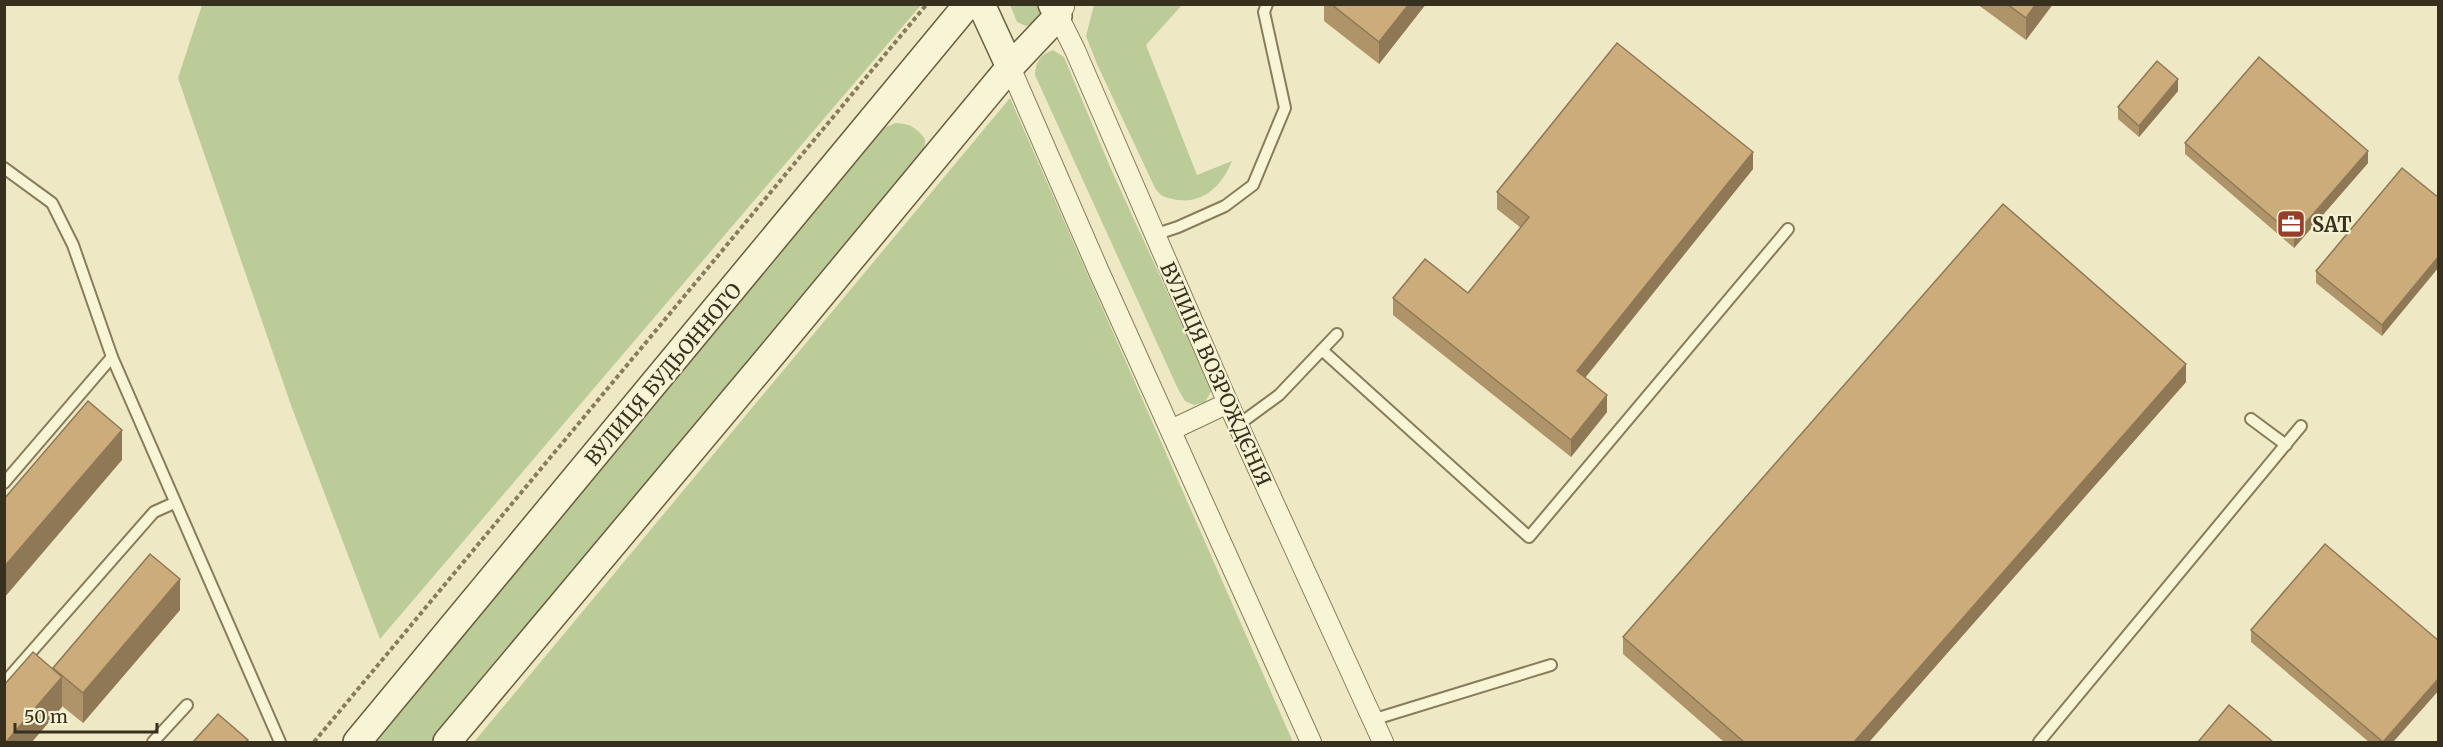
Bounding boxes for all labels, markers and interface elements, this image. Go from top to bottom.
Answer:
office icon: SAT [2275,208,2307,240]
place label: SAT [2312,212,2352,237]
street label: ВУЛИЦЯ ВОЗРОЖДЄНІЯ [1155,258,1277,490]
street label: ВУЛИЦЯ БУДЬОННОГО [579,278,747,470]
scale bar [15,696,158,734]
text: 50 m [24,705,68,728]

